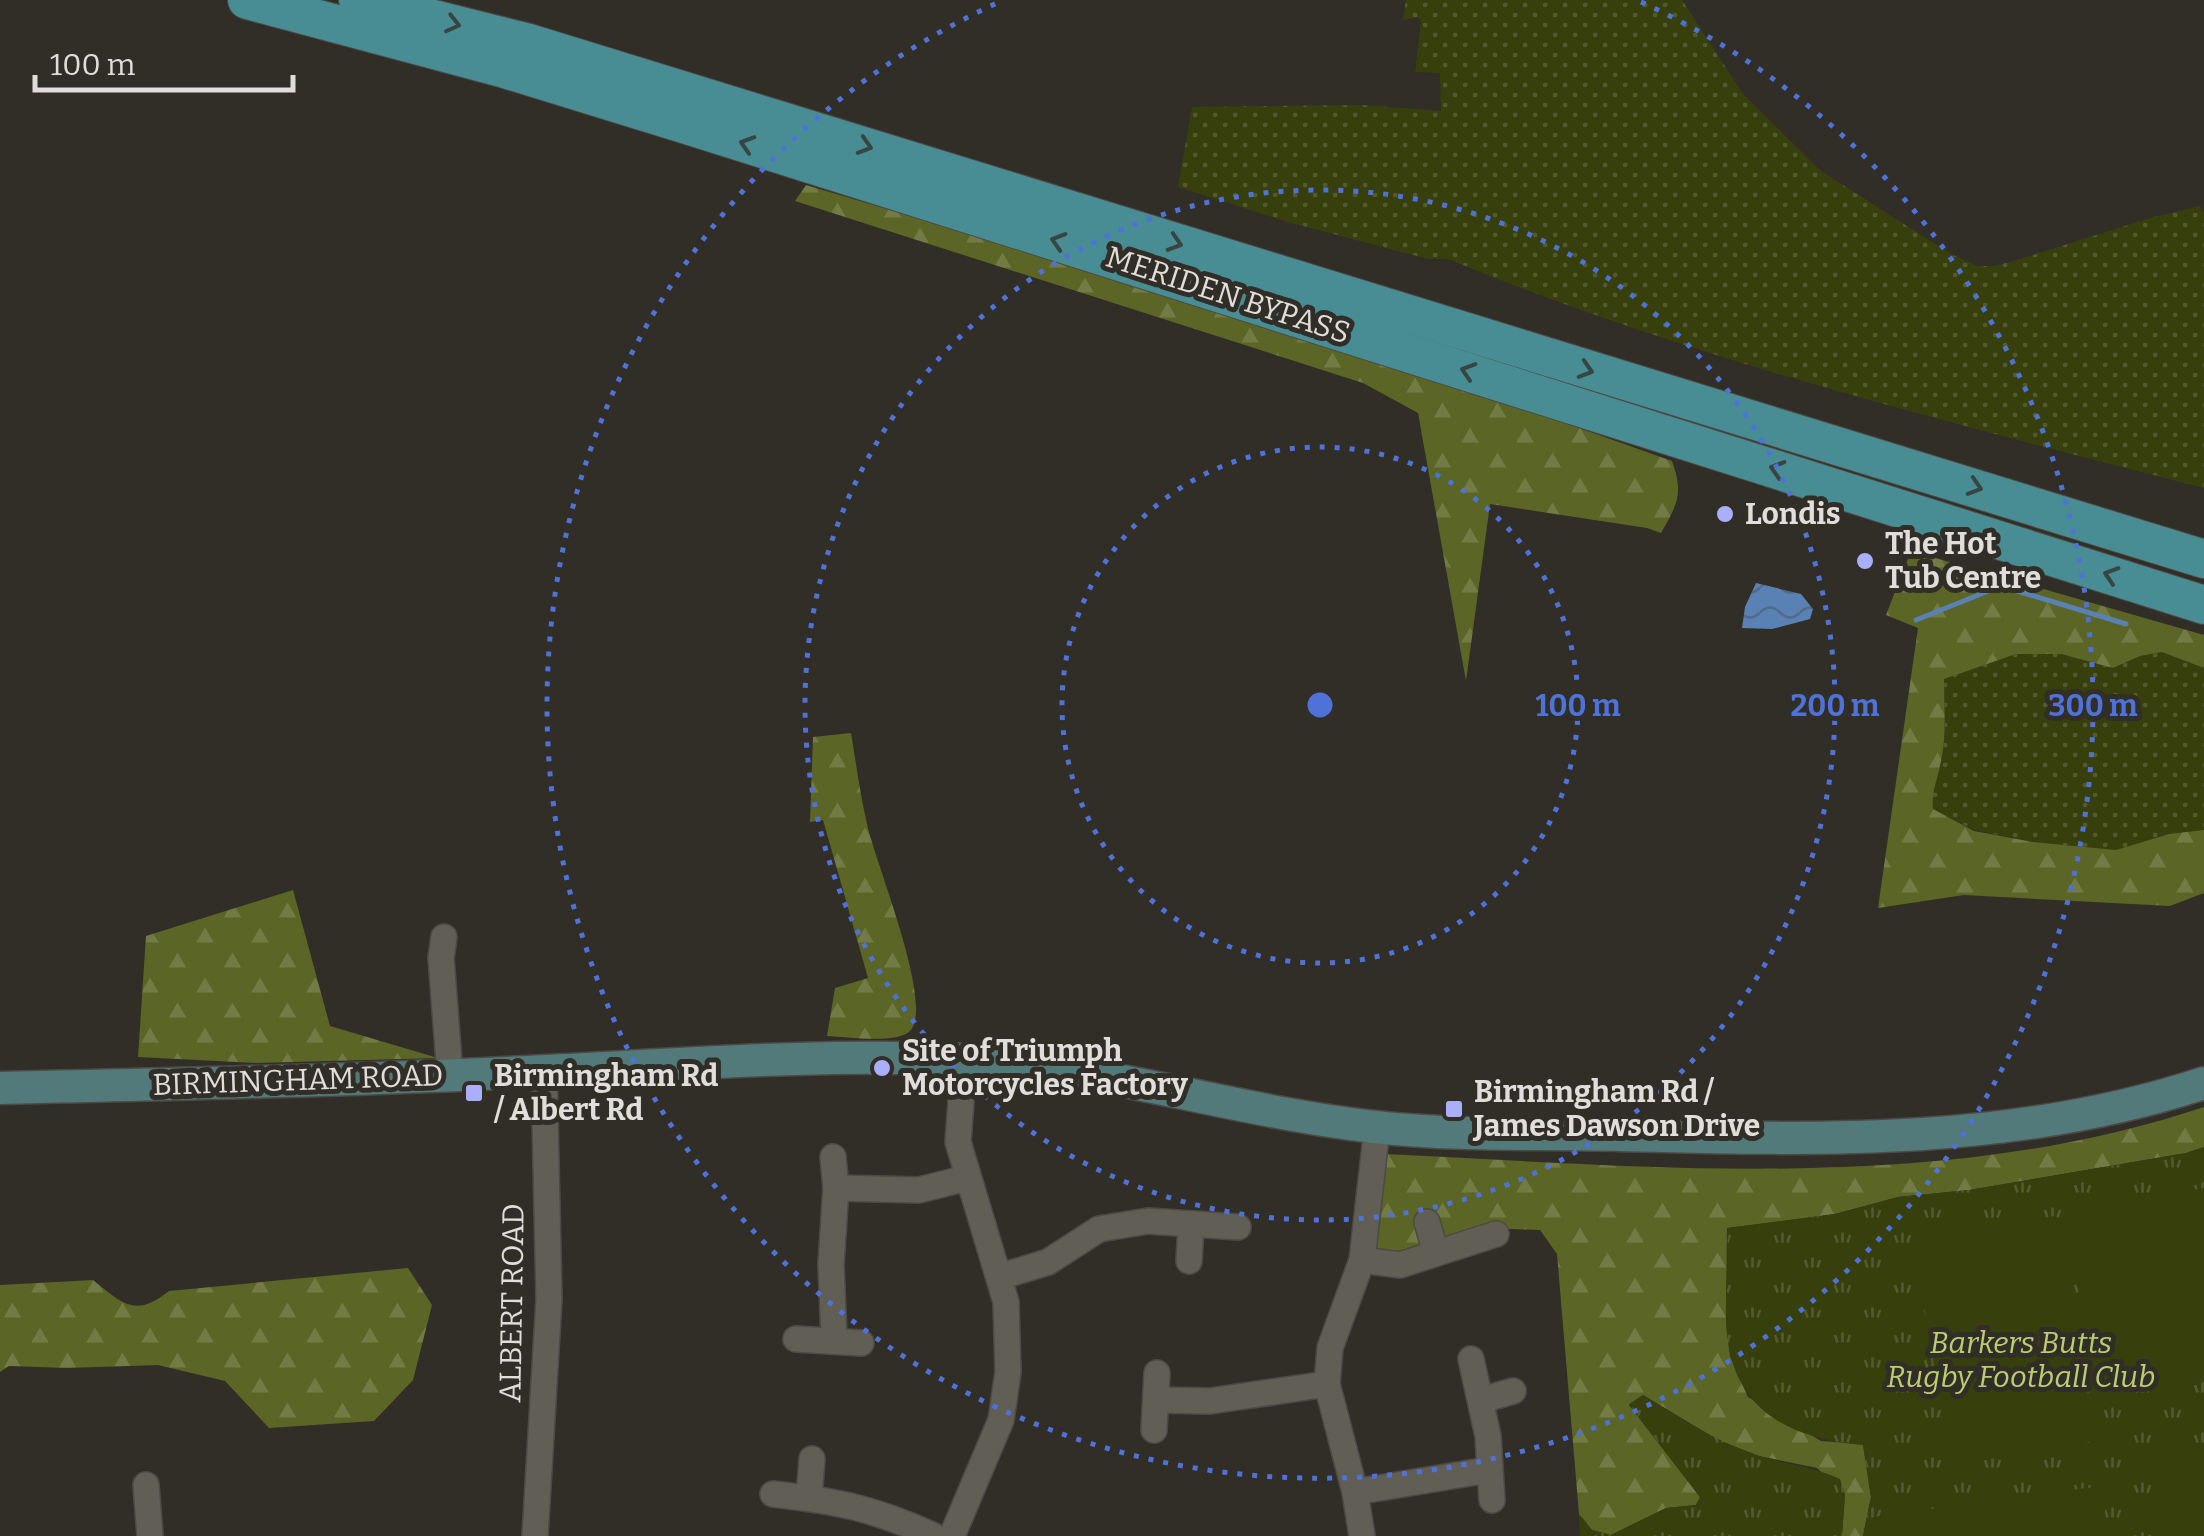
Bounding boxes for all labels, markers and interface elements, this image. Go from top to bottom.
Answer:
one-way arrow [444,12,461,33]
scale bar [35,30,292,92]
text: 100 m [50,47,136,83]
one-way arrow [856,134,873,155]
one-way arrow [740,135,757,156]
one-way arrow [1166,231,1183,251]
one-way arrow [1050,233,1067,253]
street label: MERIDEN BYPASS [1102,239,1354,351]
one-way arrow [1577,358,1594,379]
one-way arrow [1460,363,1477,383]
one-way arrow [1770,461,1787,481]
one-way arrow [1966,475,1983,496]
place label: Londis [1745,496,1841,532]
marker: Londis [1714,503,1736,525]
place label: The Hot Tub Centre [1885,526,2041,596]
marker: The Hot Tub Centre [1854,550,1876,572]
one-way arrow [2103,566,2120,587]
centre of rings [1302,687,1338,723]
text: 100 m [1535,688,1621,724]
text: 200 m [1790,688,1880,724]
text: 300 m [2048,688,2138,724]
place label: Site of Triumph Motorcycles Factory [902,1033,1188,1103]
street label: BIRMINGHAM ROAD [152,1057,444,1103]
marker: Site of Triumph Motorcycles Factory [871,1057,893,1079]
place label: Birmingham Rd / Albert Rd [493,1058,718,1128]
place label: Birmingham Rd / James Dawson Drive [1472,1074,1760,1144]
marker: Birmingham Rd / Albert Rd [463,1082,485,1104]
marker: Birmingham Rd / James Dawson Drive [1443,1098,1465,1120]
street label: ALBERT ROAD [492,1203,532,1403]
park label: Barkers Butts Rugby Football Club [1887,1325,2155,1395]

